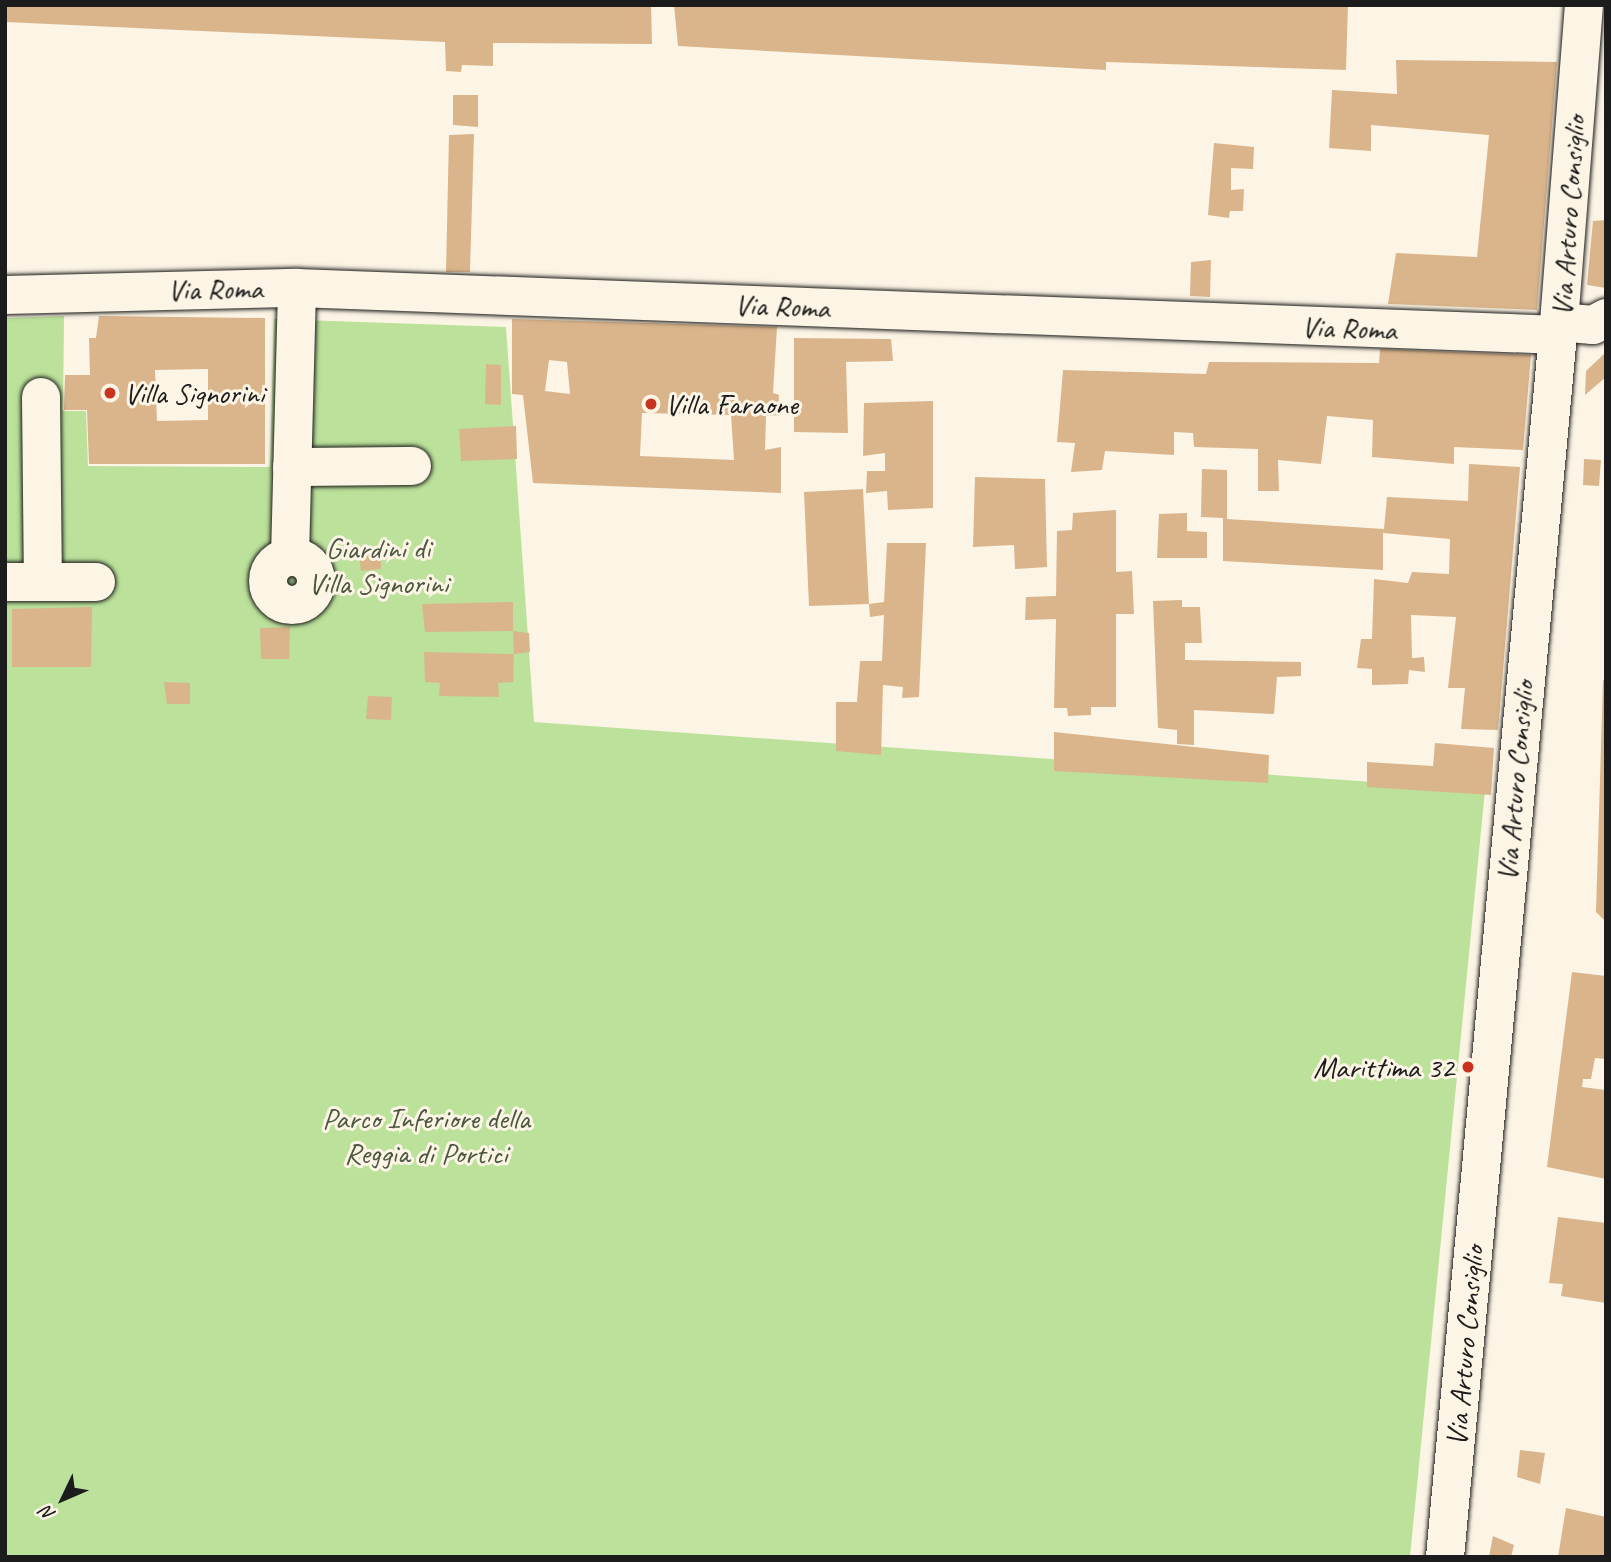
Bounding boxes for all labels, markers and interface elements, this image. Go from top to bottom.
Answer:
street label: Via Arturo Consiglio [1543,115,1593,317]
street label: Via Roma [167,270,263,308]
street label: Via Roma [734,286,830,326]
street label: Via Roma [1301,308,1397,348]
place label: Villa Signorini [124,375,265,411]
marker: Villa Signorini [102,385,118,401]
place label: Villa Faraone [665,386,797,422]
marker: Villa Faraone [643,396,659,412]
park label: Giardini di Villa Signorini [308,530,448,600]
street label: Via Arturo Consiglio [1488,679,1542,883]
place label: Marittima 32 [1313,1049,1454,1085]
marker: Marittima 32 [1460,1059,1476,1075]
park label: Parco Inferiore della Reggia di Portici [322,1100,530,1170]
street label: Via Arturo Consiglio [1438,1244,1492,1448]
north arrow [28,1464,98,1534]
text: N [35,1501,61,1526]

